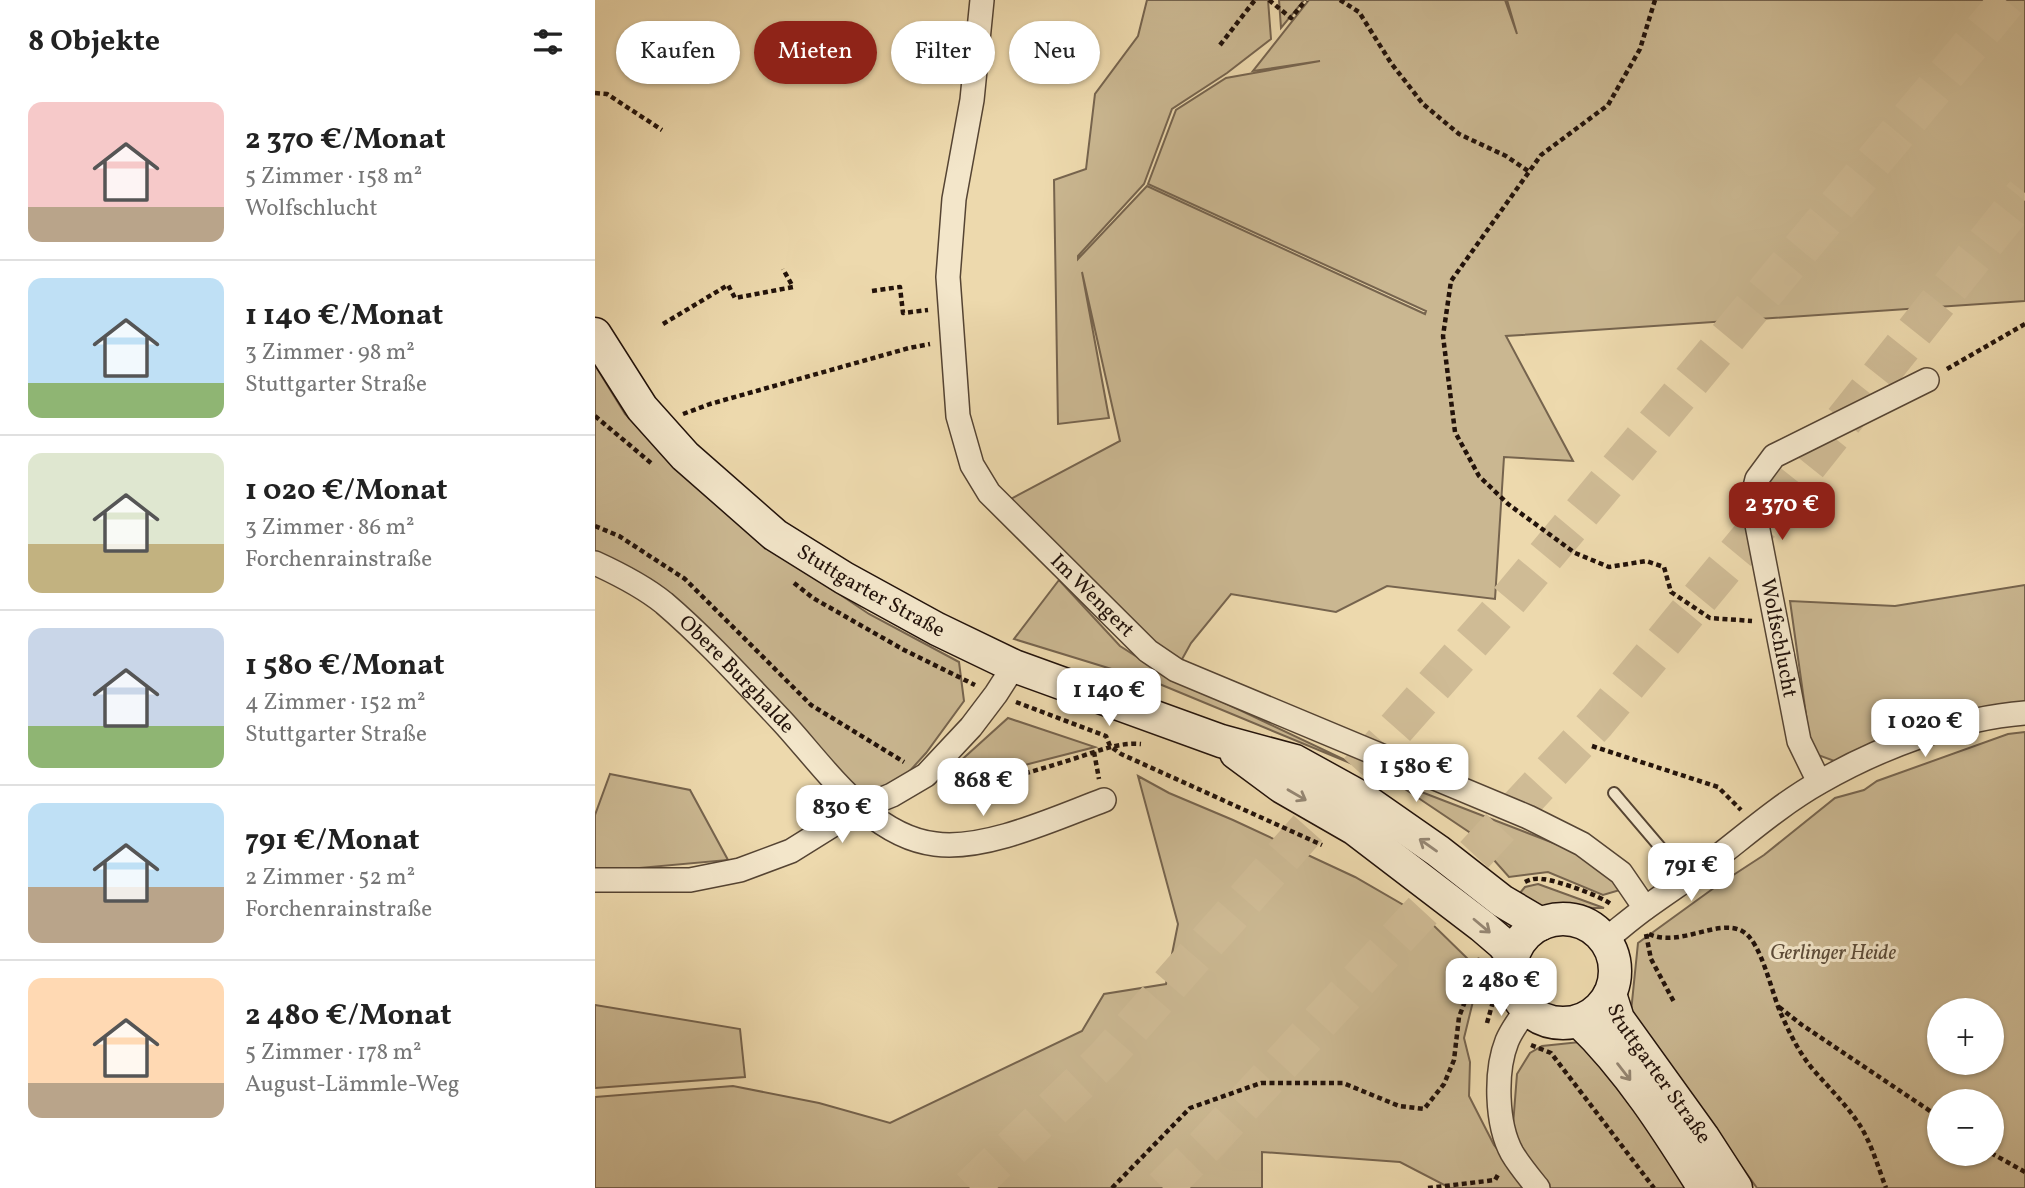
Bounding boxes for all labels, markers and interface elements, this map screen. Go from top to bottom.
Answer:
text: 8 Objekte [28,21,160,63]
chip: Kaufen [616,21,740,84]
chip: Mieten [754,21,877,84]
chip: Filter [891,21,995,84]
chip: Neu [1009,21,1100,84]
icon: filters [529,23,567,61]
text: 2 370 €/Monat [245,119,446,161]
icon: home [84,130,168,214]
text: 5 Zimmer · 158 m² [245,161,422,193]
text: Wolfschlucht [245,193,378,225]
text: 1 140 €/Monat [245,295,443,337]
icon: home [84,306,168,390]
text: 3 Zimmer · 98 m² [245,337,415,369]
text: Stuttgarter Straße [245,369,427,401]
text: 1 020 €/Monat [245,470,448,512]
icon: home [84,481,168,565]
pin: 2 370 € [1717,482,1847,542]
text: 2 370 € [1745,489,1819,521]
text: 3 Zimmer · 86 m² [245,512,415,544]
street label: Stuttgarter Straße [791,537,950,645]
text: Forchenrainstraße [245,544,432,576]
street label: Im Wengert [1044,547,1141,644]
street label: Wolfschlucht [1752,576,1804,700]
street label: Obere Burghalde [672,608,801,740]
text: 1 580 €/Monat [245,645,444,687]
icon: home [84,656,168,740]
pin: 1 140 € [1044,668,1174,728]
text: 1 140 € [1073,675,1145,707]
text: 4 Zimmer · 152 m² [245,687,426,719]
pin: 1 020 € [1860,700,1990,759]
text: 1 020 € [1887,706,1963,738]
text: Stuttgarter Straße [245,719,427,751]
pin: 1 580 € [1351,744,1481,804]
text: 1 580 € [1379,751,1453,783]
pin: 868 € [934,758,1032,818]
text: 868 € [953,765,1013,797]
pin: 830 € [793,786,891,845]
one-way arrow [1286,788,1306,802]
text: 830 € [812,792,872,824]
text: 791 €/Monat [245,820,420,862]
icon: home [84,831,168,915]
one-way arrow [1419,837,1438,852]
pin: 791 € [1642,844,1740,903]
text: 791 € [1664,850,1718,882]
text: 2 Zimmer · 52 m² [245,862,415,894]
text: Forchenrainstraße [245,894,432,926]
one-way arrow [1473,918,1491,934]
park label: Gerlinger Heide [1770,939,1896,968]
pin: 2 480 € [1436,958,1566,1018]
text: 2 480 € [1462,965,1540,997]
text: 2 480 €/Monat [245,995,451,1037]
map controls [1927,998,2004,1166]
button: + [1927,998,2004,1075]
street label: Stuttgarter Straße [1599,1000,1718,1150]
icon: home [84,1006,168,1090]
text: 5 Zimmer · 178 m² [245,1037,422,1069]
one-way arrow [1616,1062,1632,1080]
text: August-Lämmle-Weg [245,1069,460,1101]
button: − [1927,1089,2004,1166]

